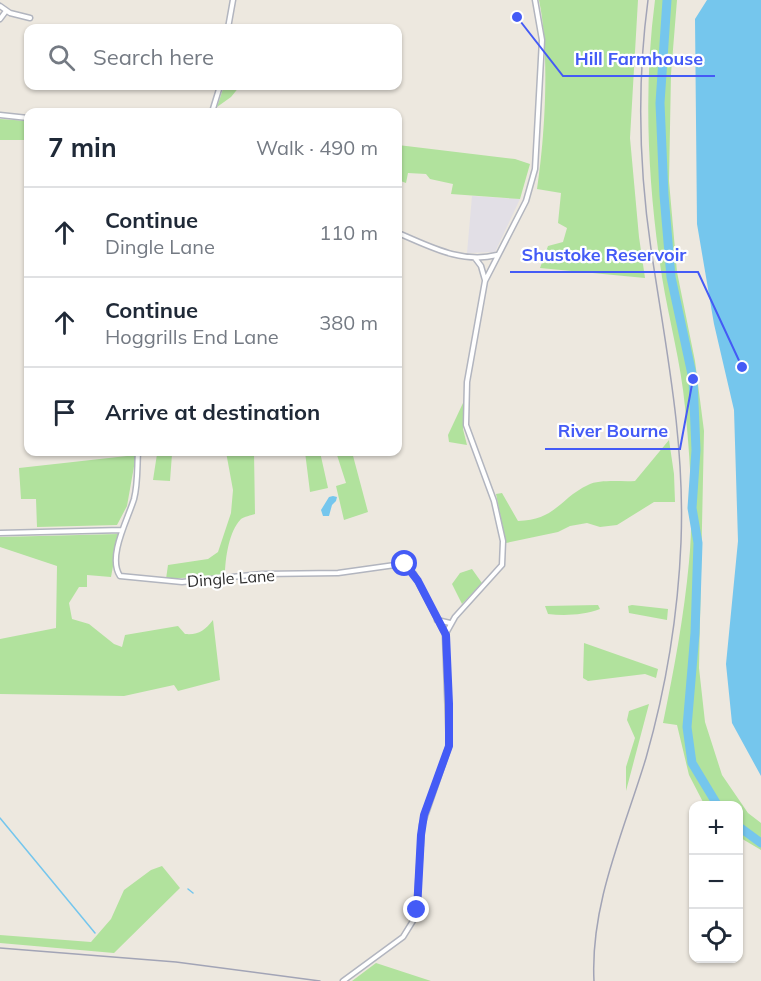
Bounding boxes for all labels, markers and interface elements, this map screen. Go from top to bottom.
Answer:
search box [24,24,402,90]
callout: Hill Farmhouse [563,40,715,76]
icon: search [45,41,78,74]
text: Search here [93,43,214,71]
text: Hill Farmhouse [575,47,703,70]
text: 7 min [48,131,117,164]
text: Walk · 490 m [256,135,378,160]
text: Continue [105,206,198,234]
icon: ahead [48,216,81,249]
text: 110 m [319,220,378,245]
text: Dingle Lane [105,234,215,259]
callout: Shustoke Reservoir [510,236,698,272]
text: Shustoke Reservoir [522,243,687,266]
text: Continue [105,296,198,324]
icon: ahead [48,306,81,339]
text: 380 m [319,310,378,335]
text: Hoggrills End Lane [105,324,279,349]
icon: arrive [48,396,81,429]
text: Arrive at destination [105,398,320,426]
callout: River Bourne [545,413,680,449]
text: River Bourne [558,419,668,442]
route start [391,550,417,576]
street label: Dingle Lane [186,565,276,591]
map controls [689,801,743,963]
button: + [689,801,743,855]
button: − [689,855,743,909]
route end [403,896,429,922]
button: locate [689,909,743,963]

